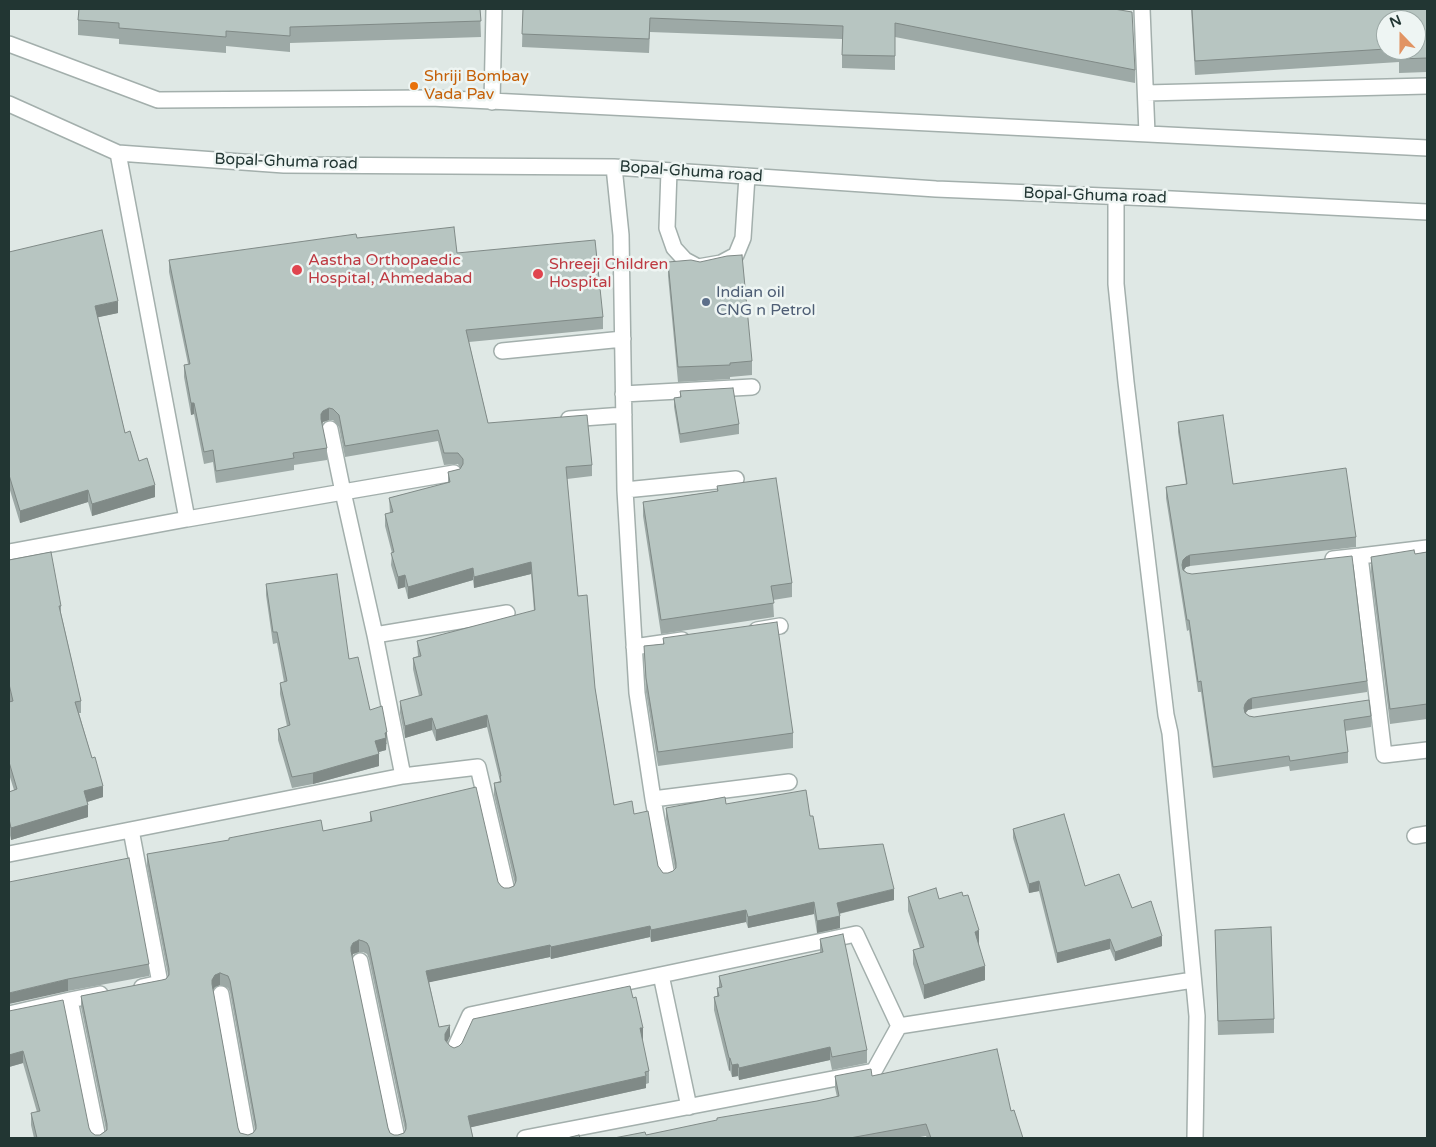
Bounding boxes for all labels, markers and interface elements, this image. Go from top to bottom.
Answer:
north arrow [1376,10,1426,60]
text: N [1387,12,1404,32]
place label: Shriji Bombay Vada Pav [424,67,529,105]
marker: Shriji Bombay Vada Pav [408,80,420,92]
street label: Bopal-Ghuma road [214,150,358,174]
street label: Bopal-Ghuma road [619,157,763,187]
street label: Bopal-Ghuma road [1023,184,1167,208]
place label: Aastha Orthopaedic Hospital, Ahmedabad [308,251,472,289]
place label: Shreeji Children Hospital [549,255,668,293]
marker: Aastha Orthopaedic Hospital, Ahmedabad [290,263,304,277]
marker: Shreeji Children Hospital [531,267,545,281]
place label: Indian oil CNG n Petrol [716,283,815,321]
marker: Indian oil CNG n Petrol [700,296,712,308]

